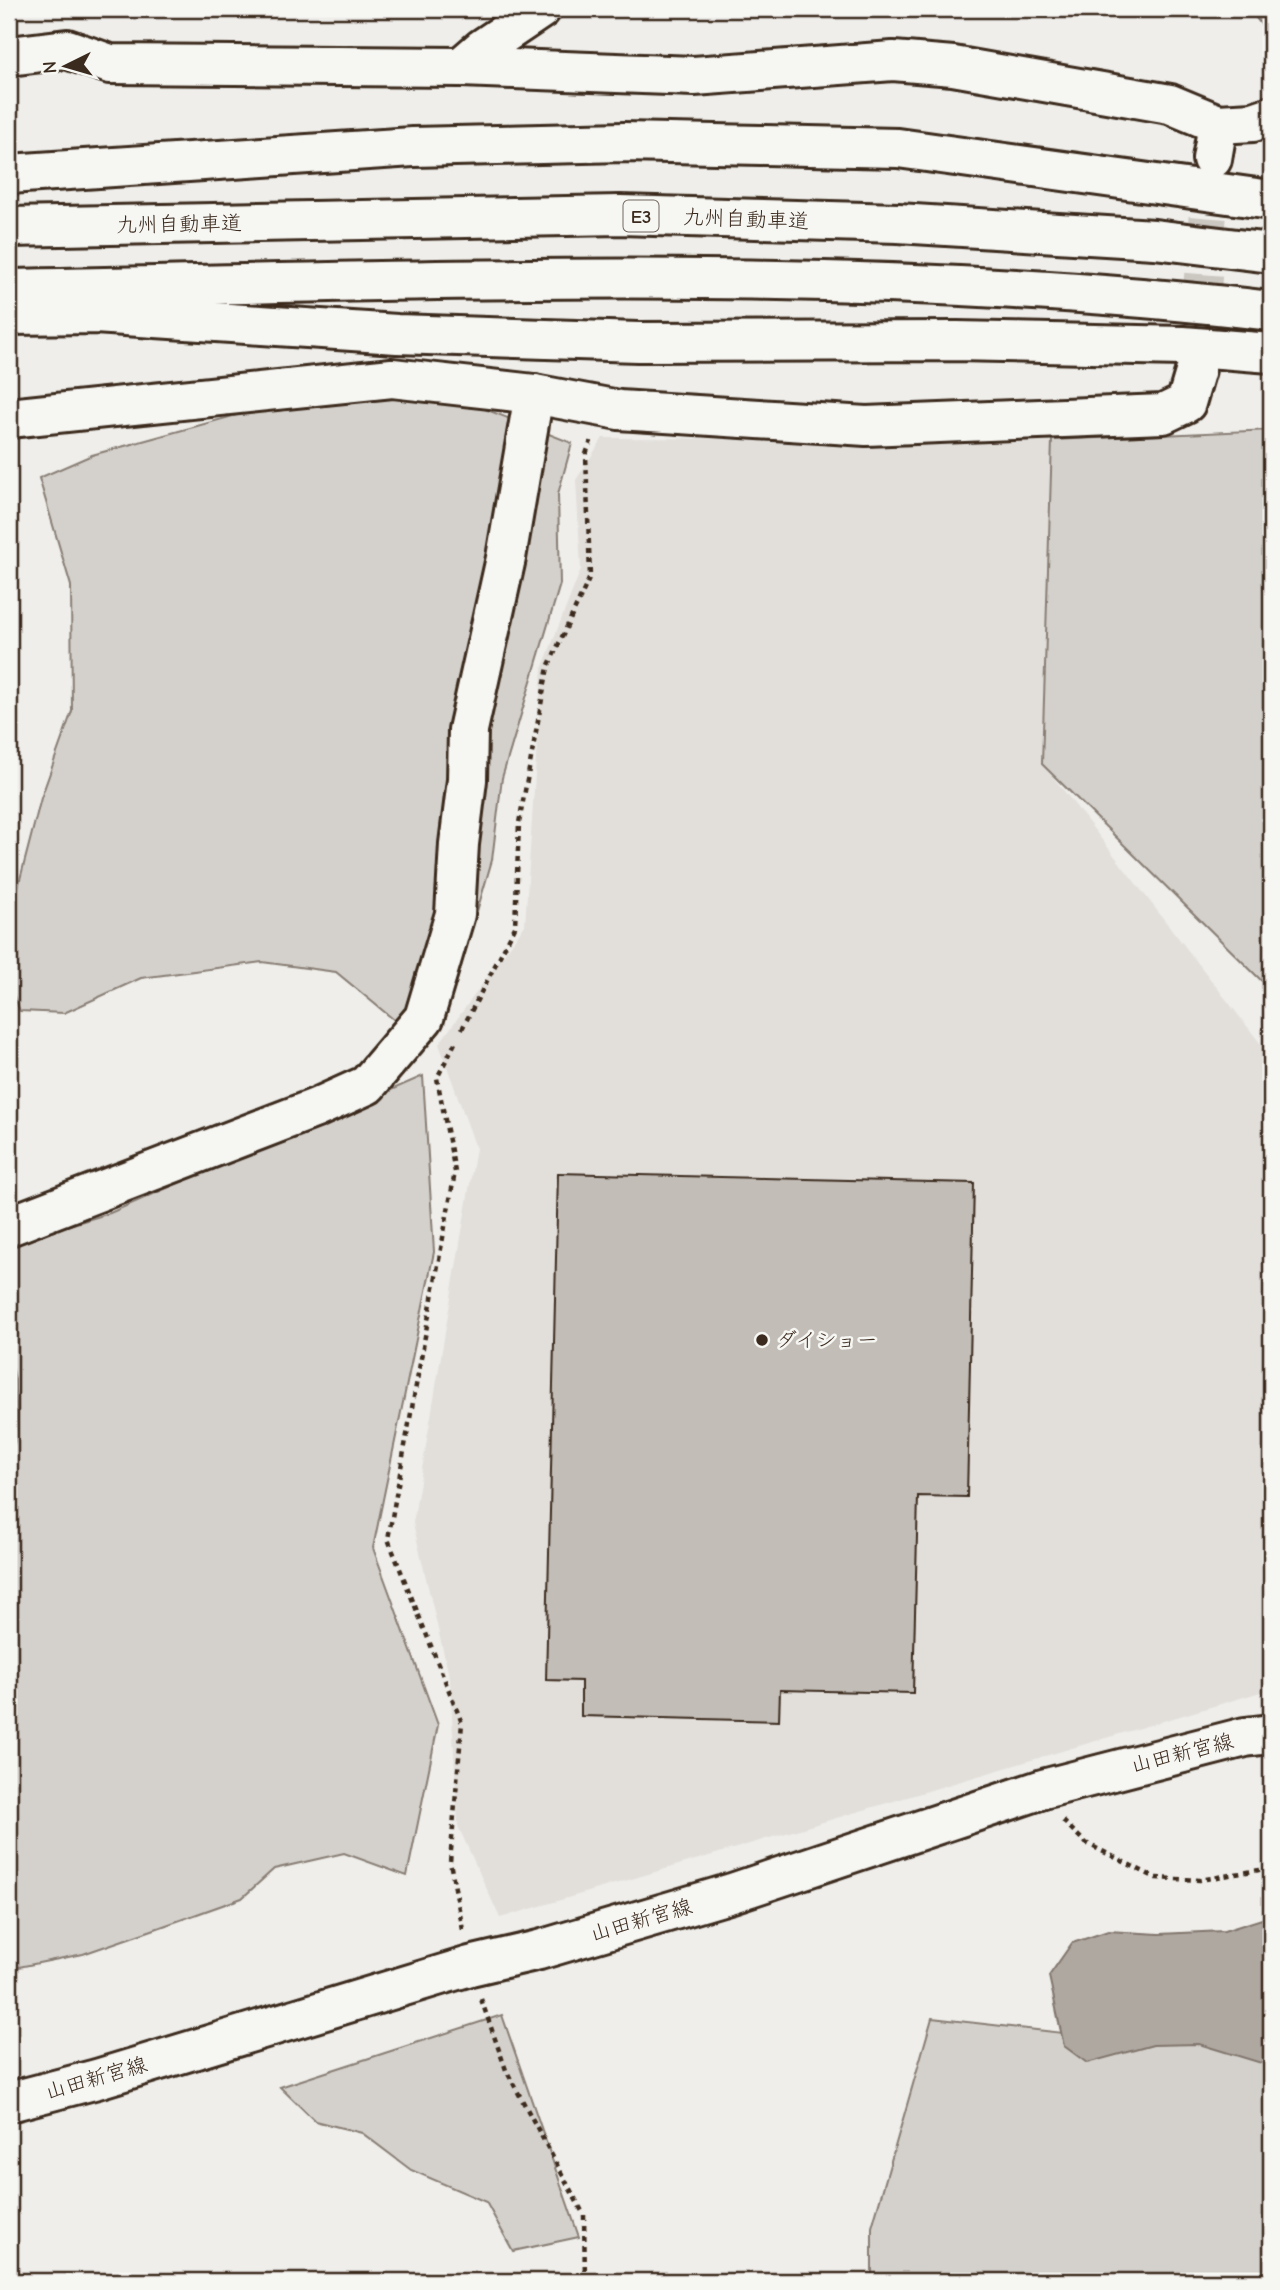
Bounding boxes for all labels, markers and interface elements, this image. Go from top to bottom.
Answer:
north arrow [32,32,102,102]
text: N [39,60,62,75]
road number: E3 [624,200,658,232]
street label: 九州自動車道 [683,205,809,233]
street label: 九州自動車道 [116,211,242,237]
place label: ダイショー [776,1328,878,1352]
marker: ダイショー [754,1332,770,1348]
street label: 山田新宮線 [1128,1729,1236,1777]
street label: 山田新宮線 [587,1894,695,1946]
street label: 山田新宮線 [42,2052,150,2104]

